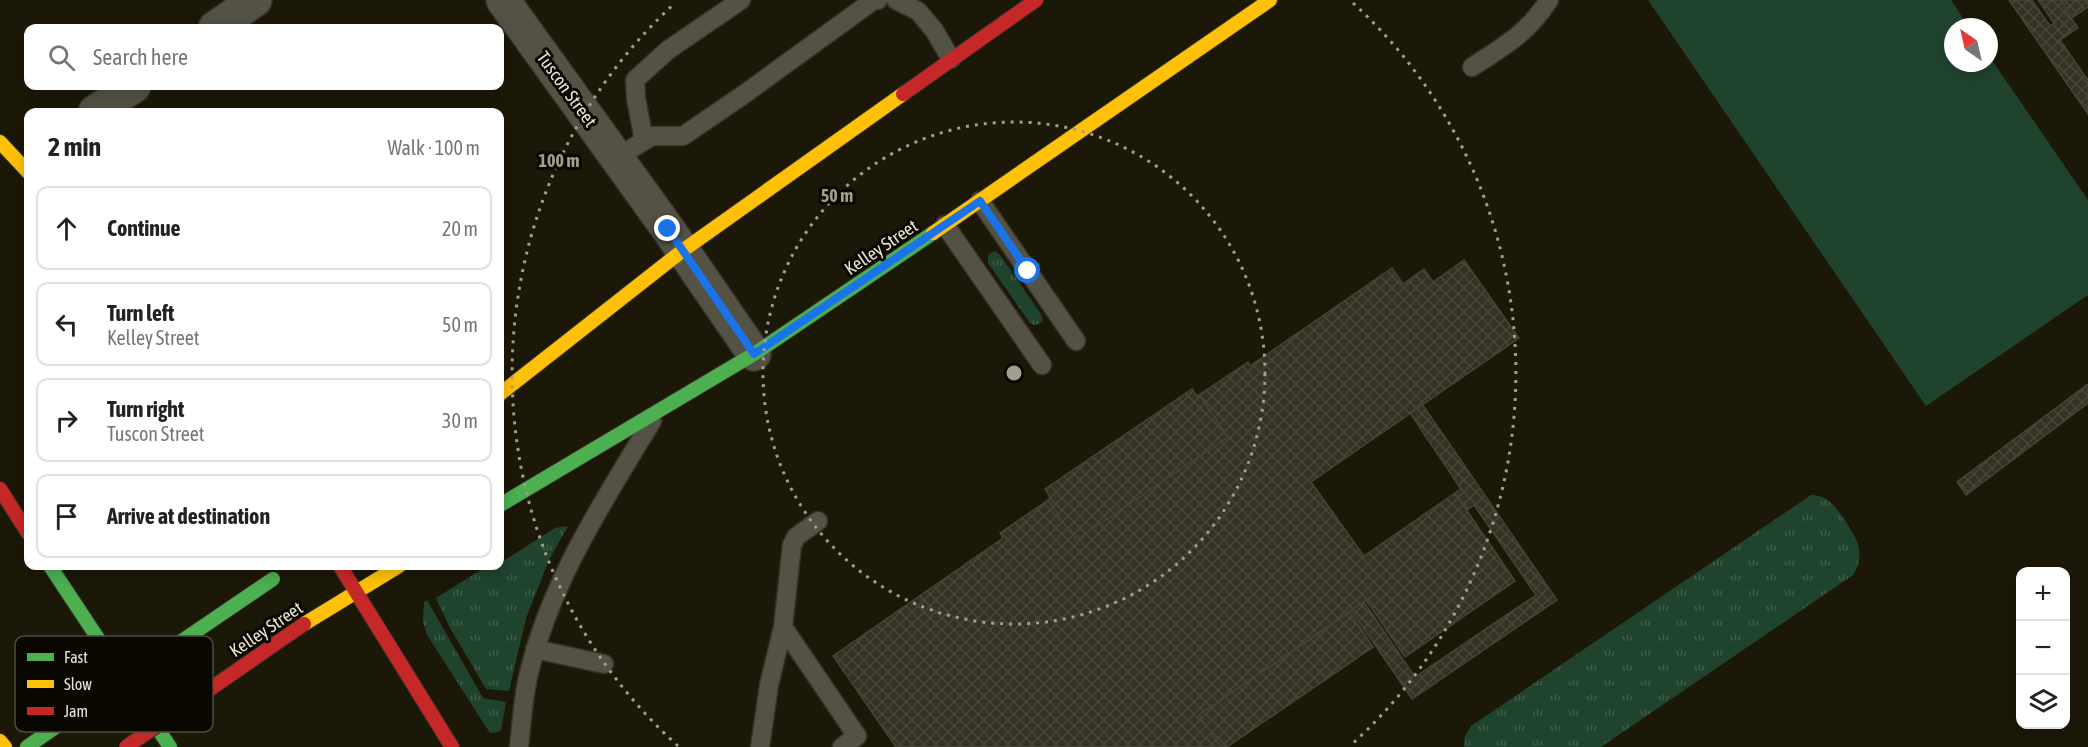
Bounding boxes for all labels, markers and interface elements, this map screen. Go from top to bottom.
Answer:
north arrow [1944,18,1998,72]
search box [24,24,504,90]
icon: search [45,41,78,74]
text: Search here [93,44,188,70]
street label: Tuscon Street [533,47,601,131]
text: 2 min [48,132,101,162]
text: Walk · 100 m [388,136,480,159]
text: 100 m [539,150,579,171]
text: 50 m [821,185,853,206]
icon: ahead [50,212,83,245]
text: Continue [107,215,181,241]
route end [654,215,680,241]
street label: Kelley Street [841,215,921,279]
text: 20 m [442,217,478,240]
route start [1014,257,1040,283]
text: Turn left [107,300,174,326]
icon: left [50,308,83,341]
text: 50 m [442,313,478,336]
text: Kelley Street [107,326,200,349]
centre of rings [1004,363,1024,383]
text: Turn right [107,396,184,422]
icon: right [50,404,83,437]
text: 30 m [442,409,478,432]
text: Tuscon Street [107,422,205,445]
icon: arrive [50,500,83,533]
text: Arrive at destination [107,503,270,529]
map controls [2016,567,2070,729]
button: + [2016,567,2070,621]
street label: Kelley Street [226,597,306,661]
button: − [2016,621,2070,675]
legend [15,636,213,732]
text: Fast [64,648,88,666]
text: Slow [64,675,92,693]
button: layers [2016,675,2070,729]
text: Jam [64,702,88,720]

